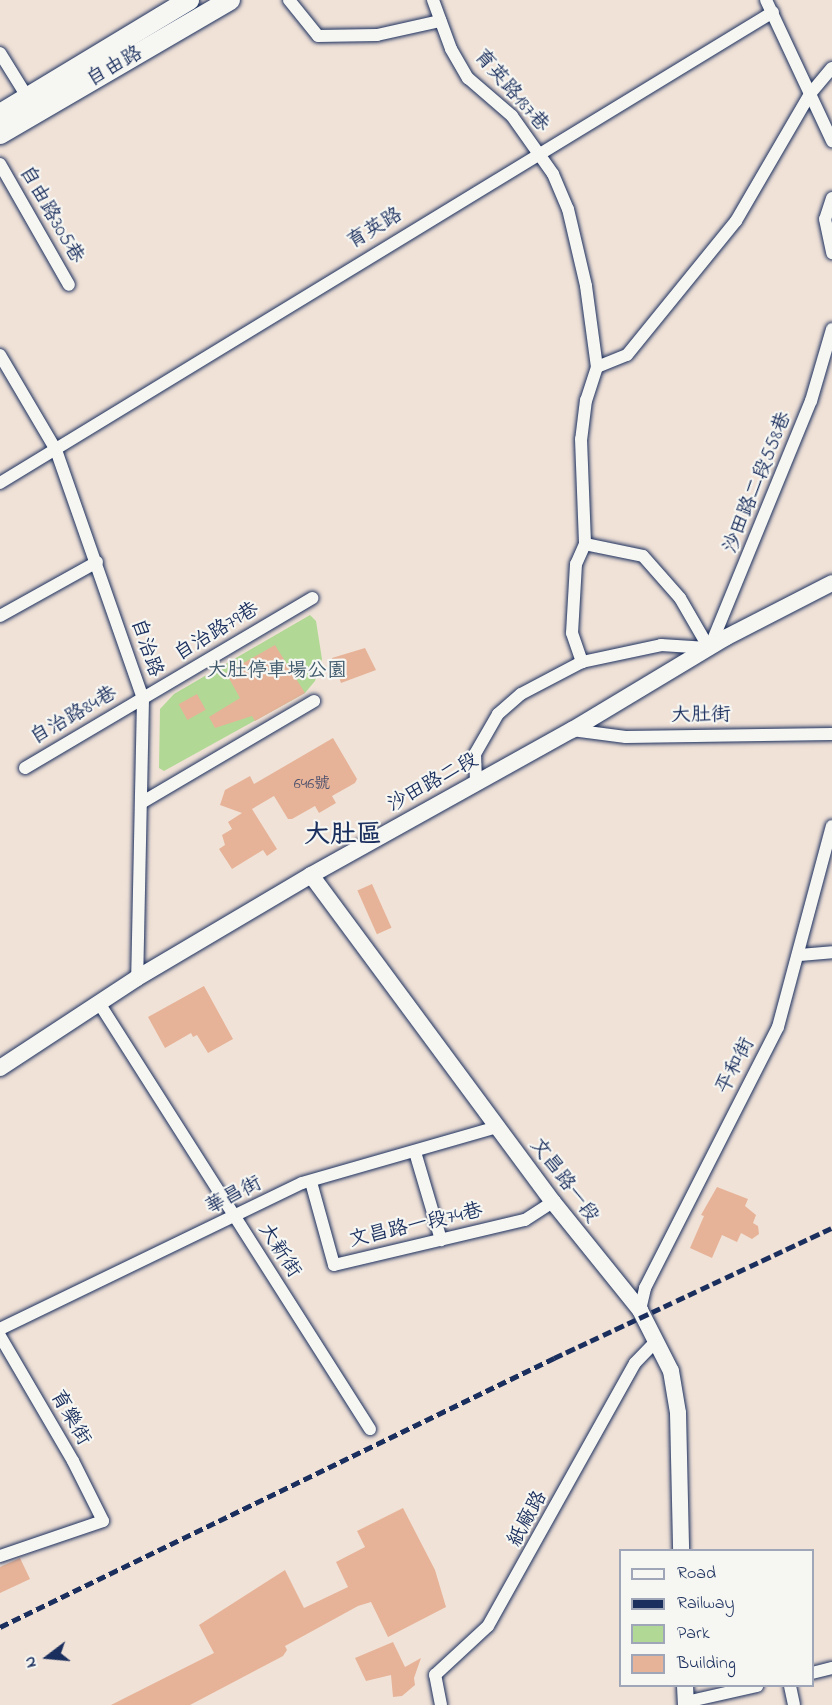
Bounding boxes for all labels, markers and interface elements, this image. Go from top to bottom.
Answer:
street label: 自由路 [83,42,147,92]
street label: 育英路187巷 [468,45,554,137]
street label: 自由路305巷 [14,162,88,268]
street label: 育英路 [343,203,407,255]
street label: 沙田路二段558巷 [719,409,797,557]
street label: 自治路79巷 [170,597,264,667]
street label: 自治路 [125,616,167,680]
park label: 大肚停車場公園 [207,659,347,683]
street label: 自治路84巷 [27,682,121,750]
street label: 大肚街 [671,703,731,729]
street label: 沙田路二段 [383,748,483,818]
house number: 646號 [294,774,330,794]
district label: 大肚區 [304,821,382,853]
street label: 平和街 [712,1034,760,1098]
street label: 文昌路一段 [524,1134,604,1228]
street label: 華昌街 [202,1172,266,1220]
street label: 文昌路一段74巷 [347,1199,485,1253]
street label: 大新街 [253,1219,305,1283]
street label: 育樂街 [45,1386,95,1450]
street label: 紙廠路 [503,1487,553,1551]
legend [619,1549,814,1687]
text: Road [677,1561,716,1587]
text: Railway [677,1591,734,1617]
text: Park [677,1621,710,1647]
north arrow [18,1627,78,1687]
text: Building [677,1651,736,1677]
text: N [18,1653,44,1670]

